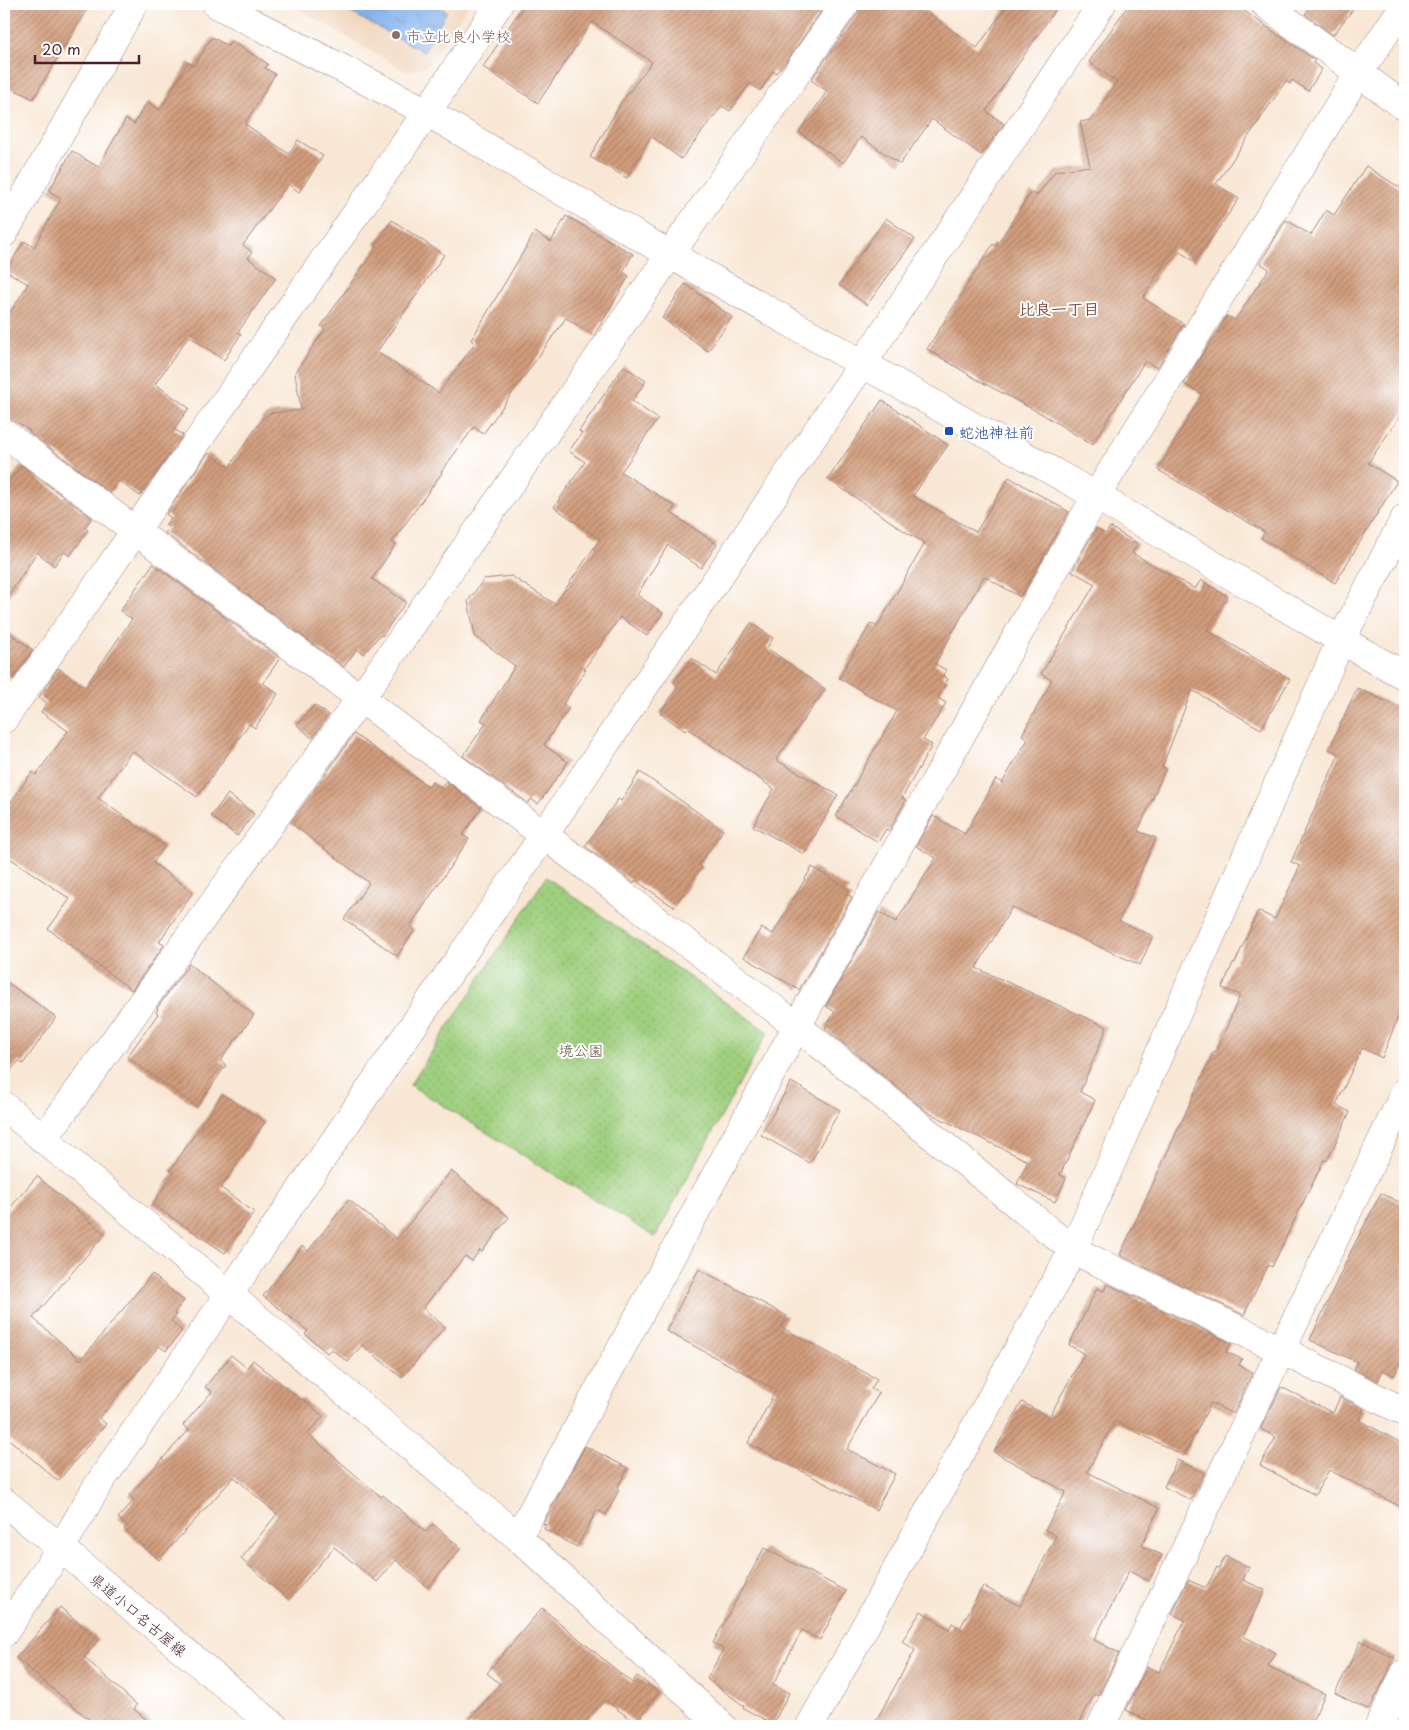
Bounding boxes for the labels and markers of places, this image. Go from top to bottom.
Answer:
place label: 市立比良小学校 [406,24,511,47]
marker: 市立比良小学校 [390,29,402,41]
place label: 蛇池神社前 [959,420,1034,443]
marker: 蛇池神社前 [943,425,955,437]

